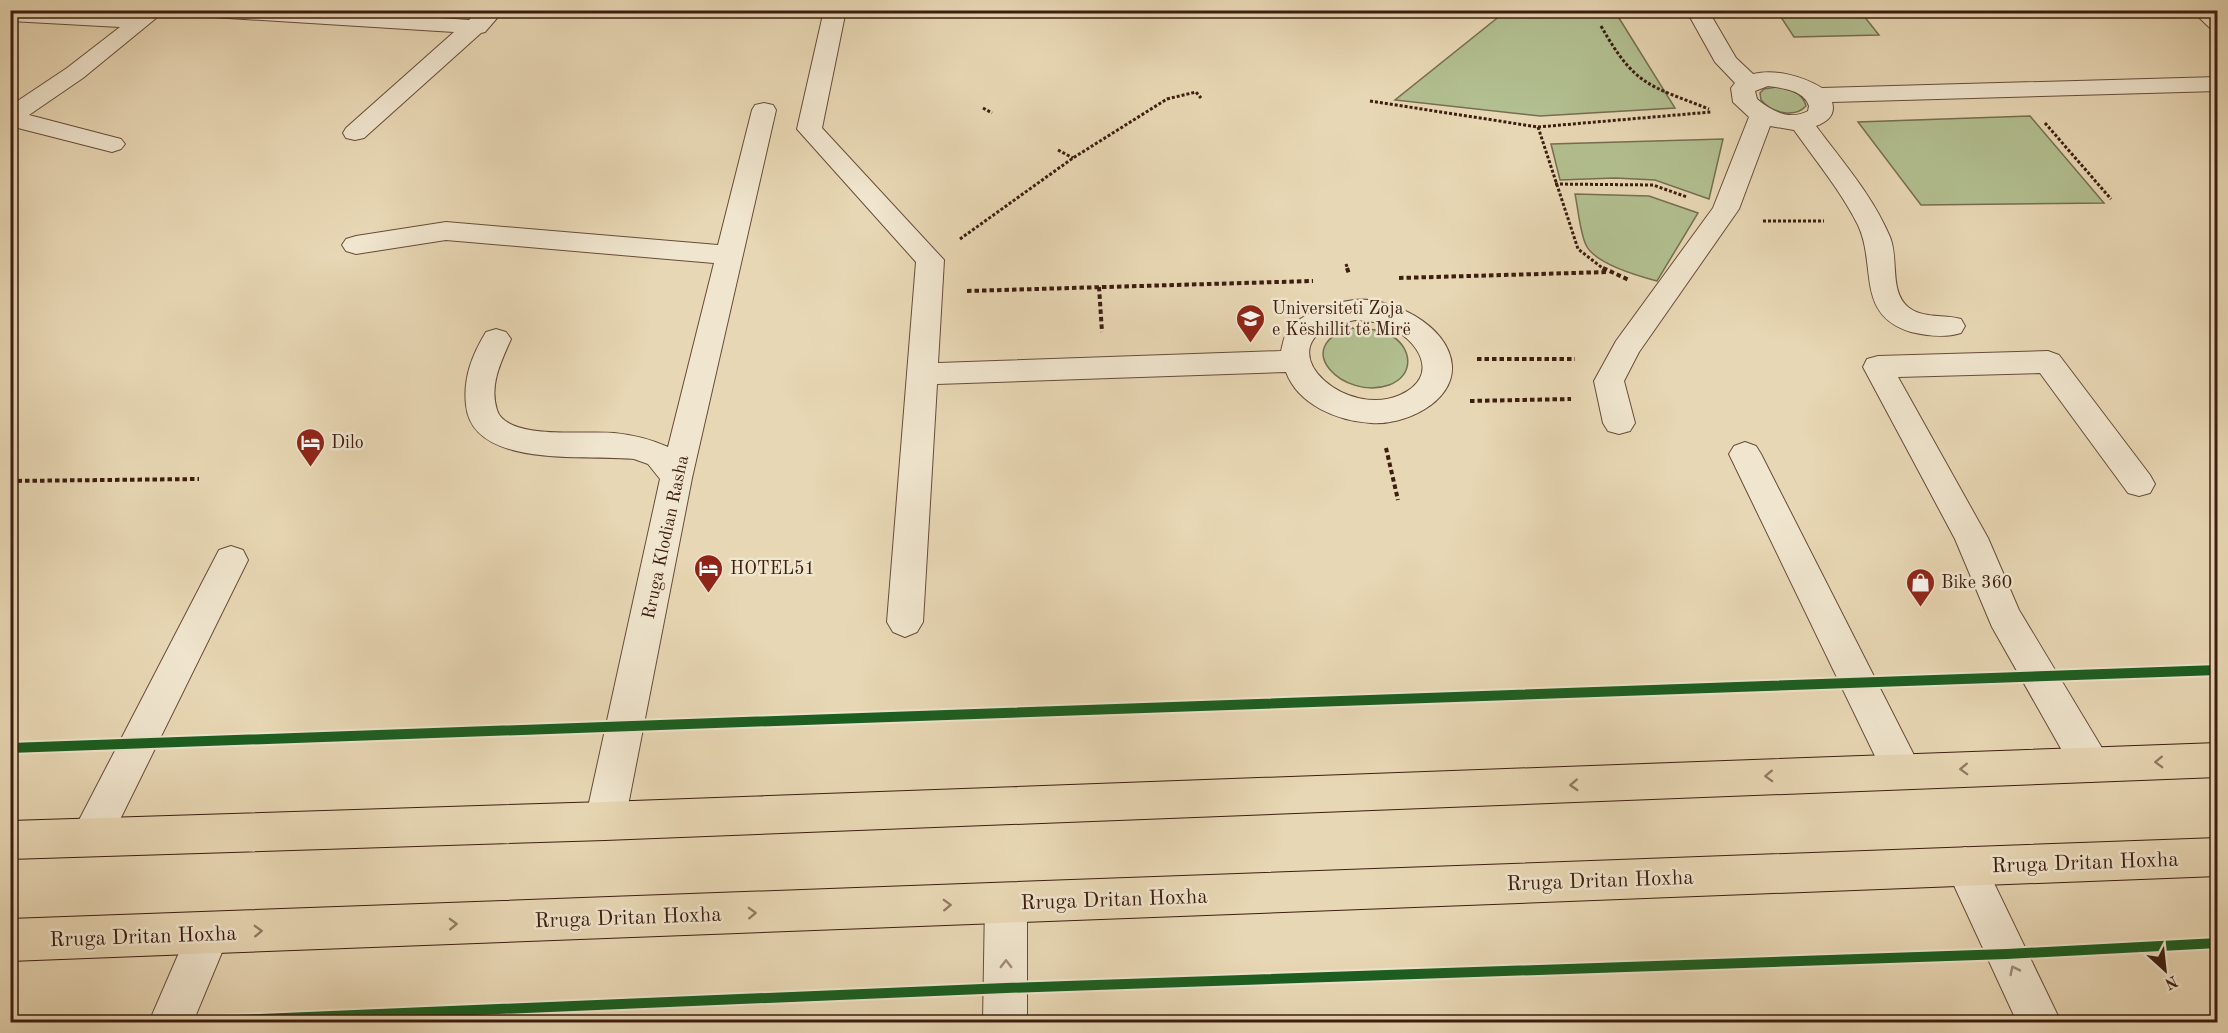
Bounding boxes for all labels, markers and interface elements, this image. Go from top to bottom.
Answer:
place label: Universiteti Zoja e Këshillit të Mirë [1272,300,1411,339]
school or university icon: Universiteti Zoja e Këshillit të Mirë [1235,302,1267,344]
hotel icon: Dilo [294,426,326,468]
place label: Dilo [331,434,364,452]
street label: Rruga Klodian Rasha [640,454,692,621]
hotel icon: HOTEL51 [693,552,725,594]
place label: HOTEL51 [730,560,815,578]
shop icon: Bike 360 [1904,566,1936,608]
place label: Bike 360 [1941,574,2012,592]
one-way arrow [2155,756,2164,769]
one-way arrow [1960,763,1969,776]
one-way arrow [1765,770,1774,782]
one-way arrow [1570,778,1579,791]
street label: Rruga Dritan Hoxha [1991,850,2179,877]
street label: Rruga Dritan Hoxha [1506,868,1694,895]
street label: Rruga Dritan Hoxha [1020,887,1208,914]
one-way arrow [943,899,952,912]
street label: Rruga Dritan Hoxha [534,905,722,932]
one-way arrow [748,906,757,919]
one-way arrow [448,917,457,930]
street label: Rruga Dritan Hoxha [49,924,237,951]
one-way arrow [253,925,262,938]
north arrow [2135,940,2195,1000]
one-way arrow [1000,960,1012,969]
one-way arrow [2010,965,2022,976]
text: N [2161,972,2180,992]

